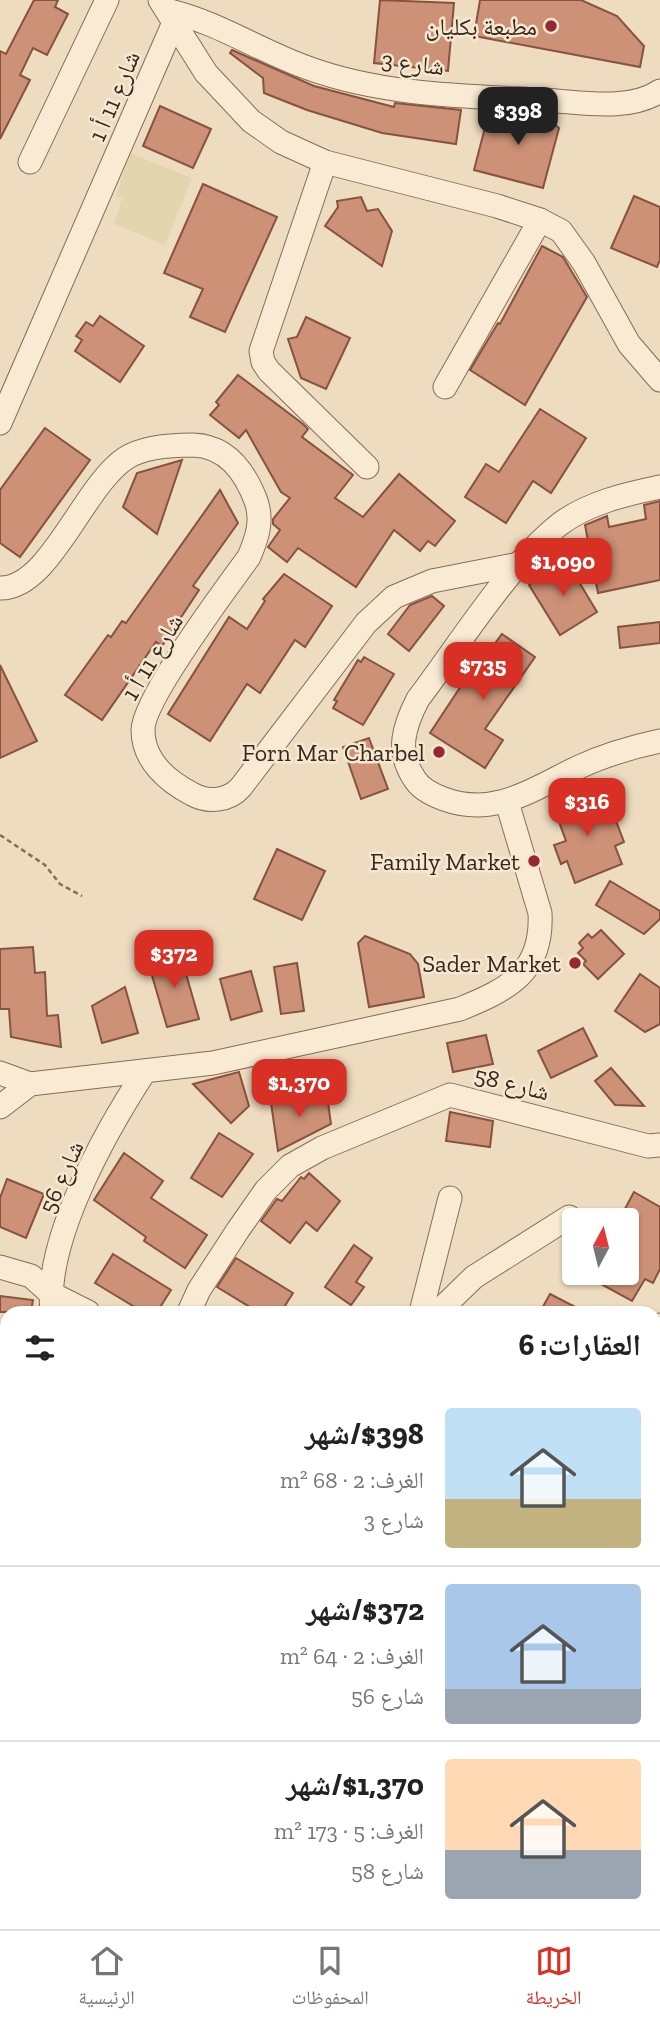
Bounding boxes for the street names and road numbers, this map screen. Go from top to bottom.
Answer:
street label: شارع 3 [380,45,446,82]
street label: شارع 11 أ 1 [82,46,147,146]
street label: شارع 11 أ 1 [115,609,190,706]
street label: شارع 58 [471,1060,553,1107]
street label: شارع 56 [32,1136,91,1218]

